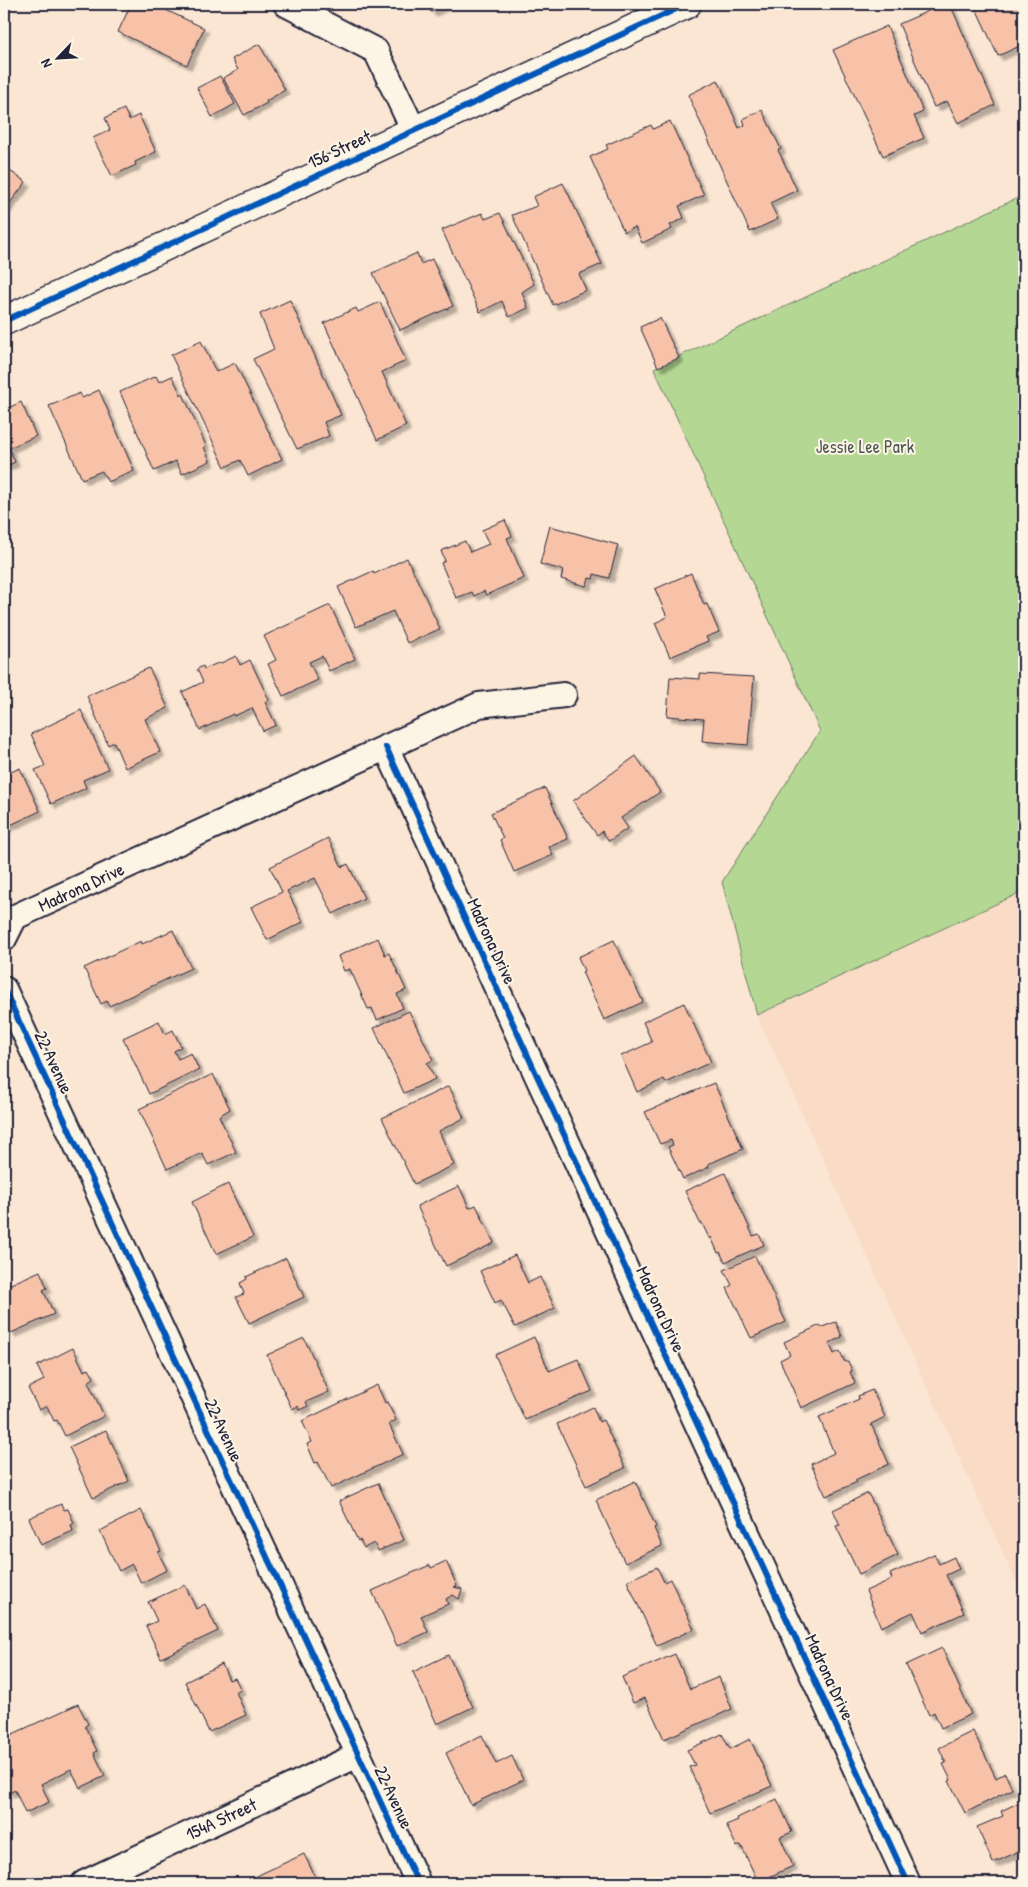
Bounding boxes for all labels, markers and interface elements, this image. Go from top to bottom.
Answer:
north arrow [32,32,82,82]
text: N [35,56,56,71]
street label: 156 Street [303,123,376,175]
park label: Jessie Lee Park [816,434,915,459]
street label: Madrona Drive [34,856,128,918]
street label: Madrona Drive [461,894,523,988]
street label: 22 Avenue [29,1027,79,1097]
street label: Madrona Drive [630,1262,692,1356]
street label: 22 Avenue [199,1395,249,1465]
street label: Madrona Drive [799,1630,861,1724]
street label: 22 Avenue [369,1762,419,1832]
street label: 154A Street [181,1791,261,1846]

